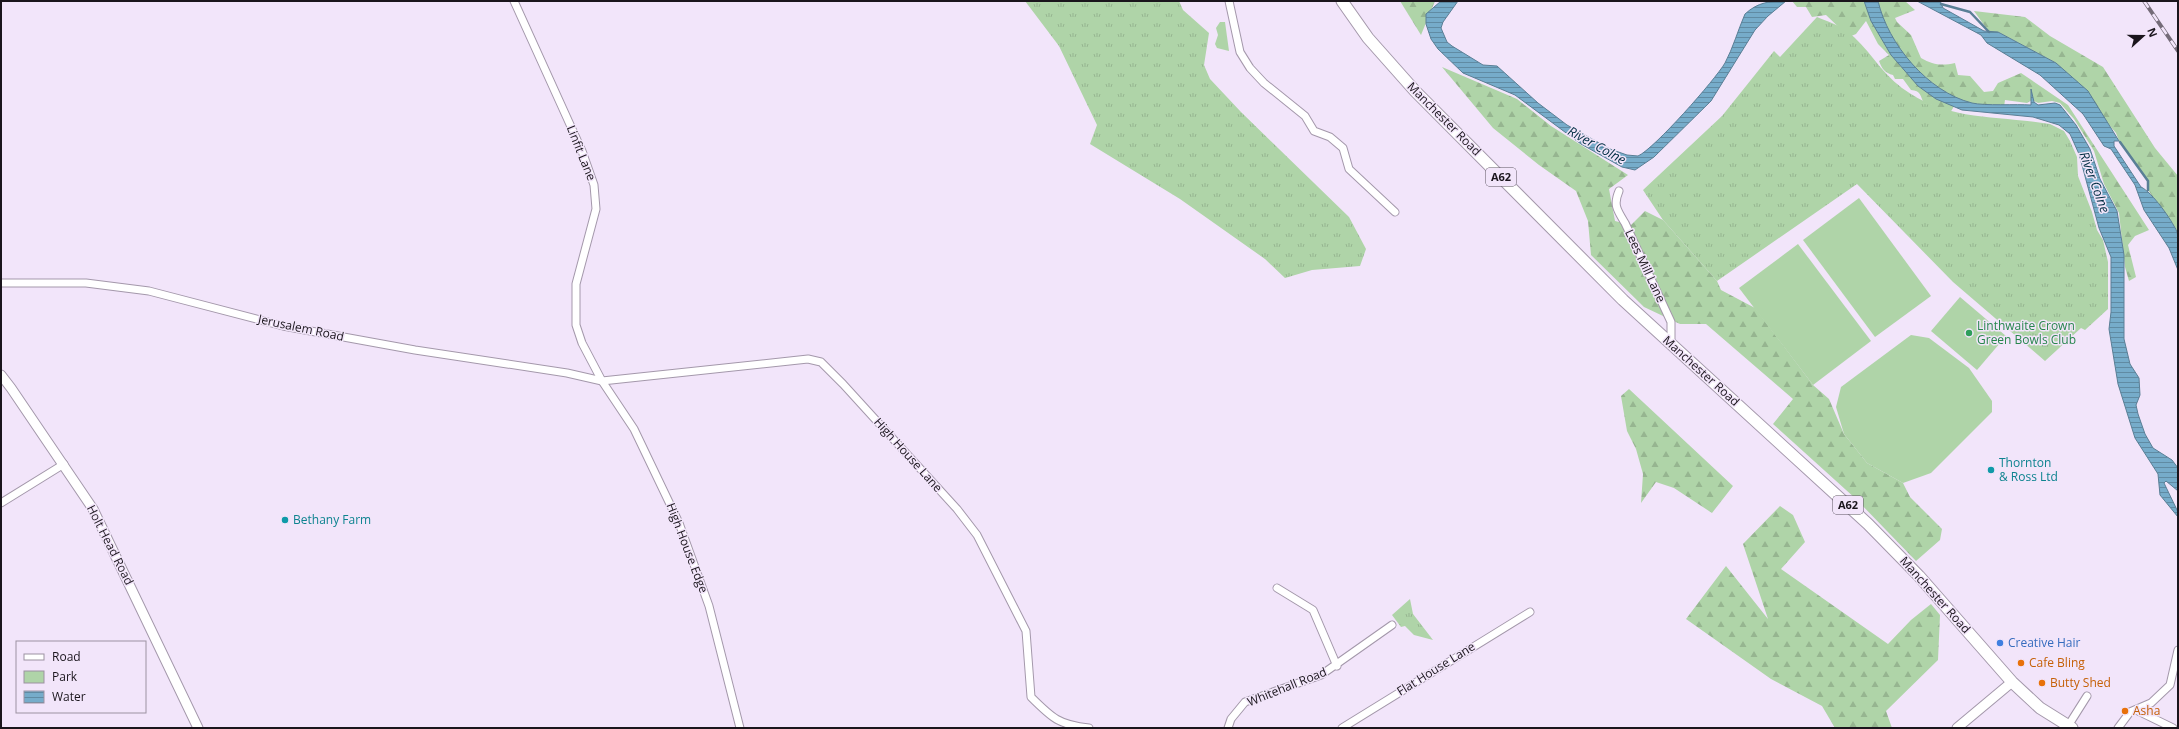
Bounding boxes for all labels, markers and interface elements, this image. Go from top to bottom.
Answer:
north arrow [2123,16,2163,56]
text: N [2144,25,2161,39]
street label: Manchester Road [1404,78,1485,159]
water label: River Colne [1565,122,1630,169]
street label: Linfit Lane [563,123,600,183]
water label: River Colne [2076,149,2115,216]
road number: A62 [1486,168,1516,186]
street label: Lees Mill Lane [1621,227,1670,305]
street label: Jerusalem Road [256,310,346,345]
place label: Linthwaite Crown Green Bowls Club [1977,317,2076,348]
marker: Linthwaite Crown Green Bowls Club [1964,328,1974,338]
street label: Manchester Road [1659,332,1743,410]
street label: High House Lane [870,414,947,496]
place label: Thornton & Ross Ltd [1999,454,2058,485]
marker: Thornton & Ross Ltd [1986,465,1996,475]
road number: A62 [1833,496,1863,514]
street label: High House Edge [662,500,713,596]
street label: Holt Head Road [83,502,138,588]
place label: Bethany Farm [293,511,371,528]
marker: Bethany Farm [280,515,290,525]
street label: Manchester Road [1896,553,1974,637]
place label: Creative Hair [2008,634,2081,651]
street label: Flat House Lane [1393,638,1478,699]
marker: Creative Hair [1995,638,2005,648]
legend [16,641,146,713]
text: Road [52,648,81,665]
place label: Cafe Bling [2029,654,2085,671]
marker: Cafe Bling [2016,658,2026,668]
street label: Whitehall Road [1245,663,1329,710]
text: Park [52,668,78,685]
place label: Butty Shed [2050,674,2111,691]
marker: Butty Shed [2037,678,2047,688]
text: Water [52,688,86,705]
place label: Asha [2133,702,2160,719]
marker: Asha [2120,706,2130,716]

